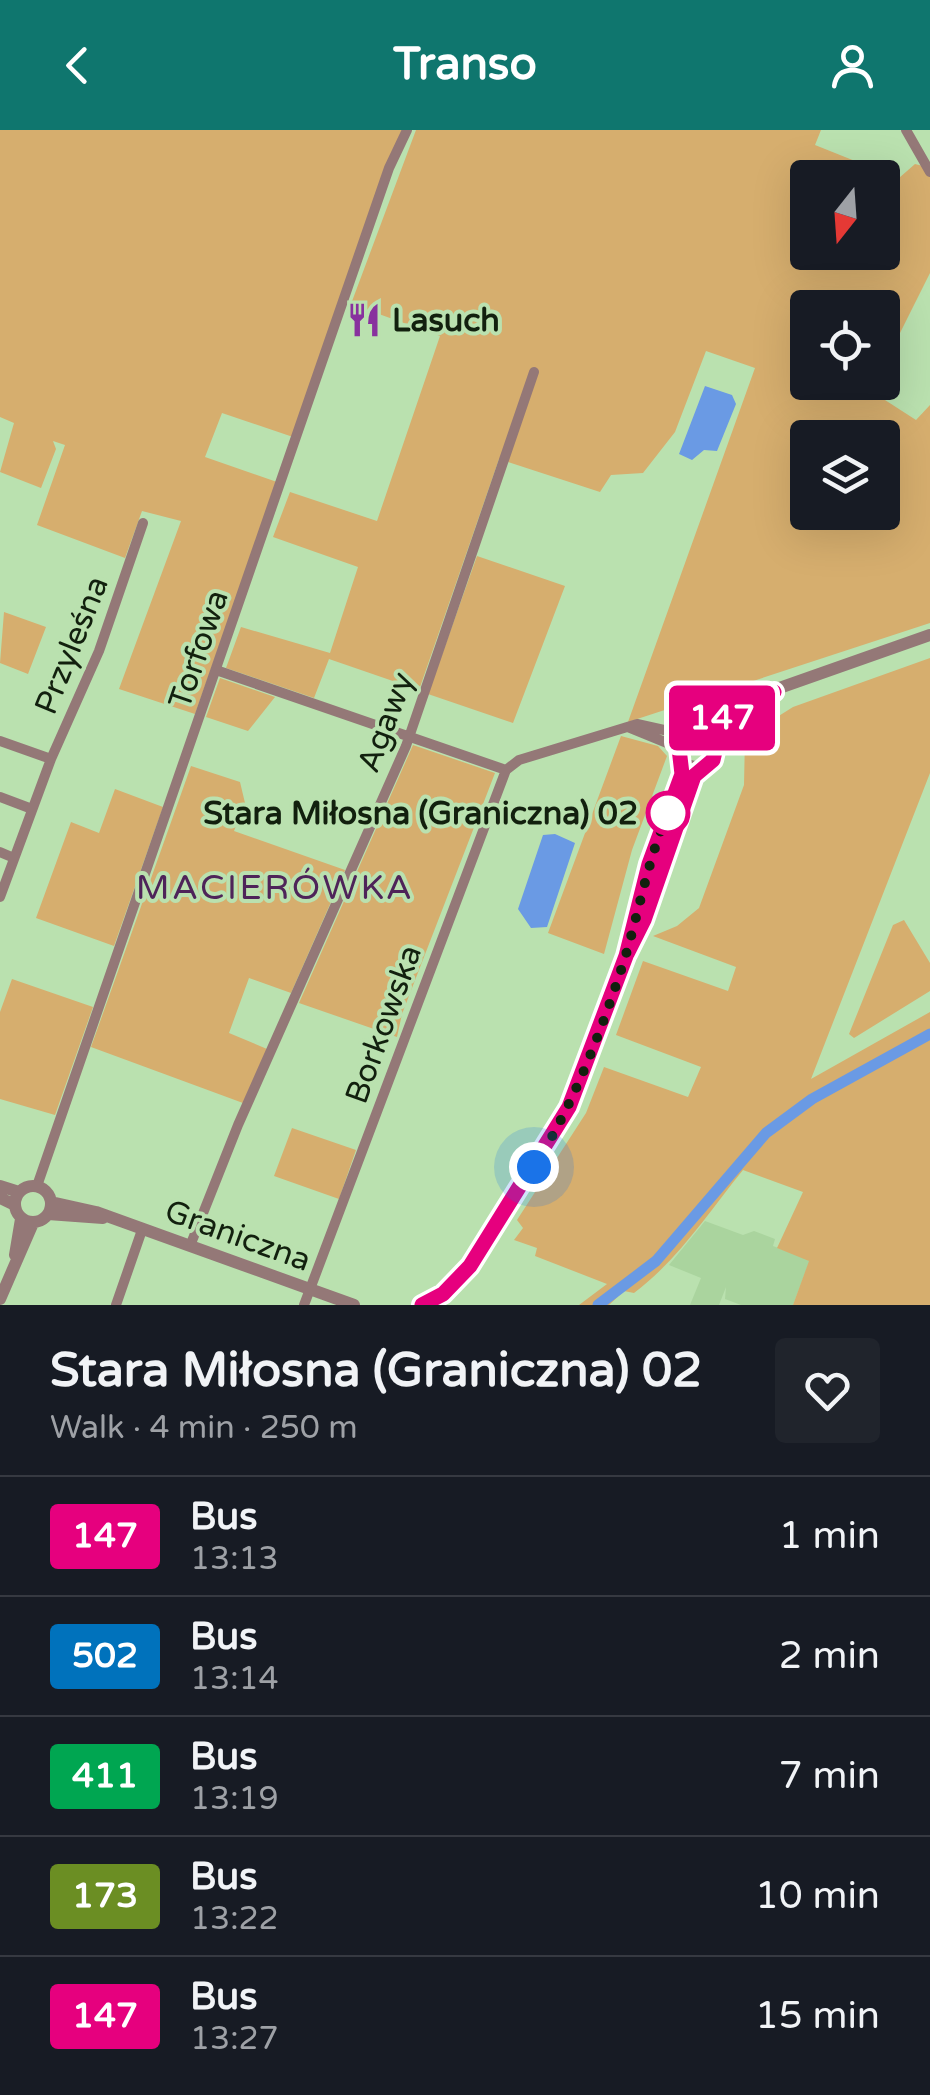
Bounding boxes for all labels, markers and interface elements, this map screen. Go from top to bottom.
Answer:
icon: back [50,38,105,93]
text: Transo [393,38,537,92]
icon: person [825,38,880,93]
north arrow [790,160,900,270]
map controls [790,160,900,530]
button: locate [790,290,900,400]
restaurant icon: Lasuch [345,301,383,339]
place label: Lasuch [392,302,500,340]
button: layers [790,420,900,530]
street label: Przyleśna [27,571,117,720]
street label: Torfowa [161,585,237,714]
street label: Agawy [350,667,422,778]
line badge: 147 [664,686,780,750]
text: 147 [689,697,755,739]
marker: Stara Miłosna (Graniczna) 02 [647,792,689,834]
place label: Stara Miłosna (Graniczna) 02 [203,795,638,833]
district label: MACIERÓWKA [136,867,414,909]
street label: Borkowska [338,940,430,1109]
your location [509,1142,559,1192]
street label: Graniczna [160,1192,316,1280]
button: heart [775,1338,880,1443]
text: Stara Miłosna (Graniczna) 02 [50,1342,702,1400]
text: Walk · 4 min · 250 m [50,1409,358,1447]
text: Bus [190,1494,257,1540]
text: 1 min [779,1513,880,1559]
text: 147 [72,1515,138,1557]
text: 13:13 [190,1540,279,1578]
text: Bus [190,1614,257,1660]
text: 2 min [779,1633,880,1679]
text: 502 [72,1635,138,1677]
text: 13:14 [190,1660,279,1698]
text: Bus [190,1734,257,1780]
text: 7 min [779,1753,880,1799]
text: 411 [72,1755,138,1797]
text: 13:19 [190,1780,279,1818]
text: Bus [190,1854,257,1900]
text: 10 min [755,1873,880,1919]
text: 173 [72,1875,138,1917]
text: 13:22 [190,1900,279,1938]
text: Bus [190,1974,257,2020]
text: 15 min [755,1993,880,2039]
text: 147 [72,1995,138,2037]
text: 13:27 [190,2020,279,2058]

